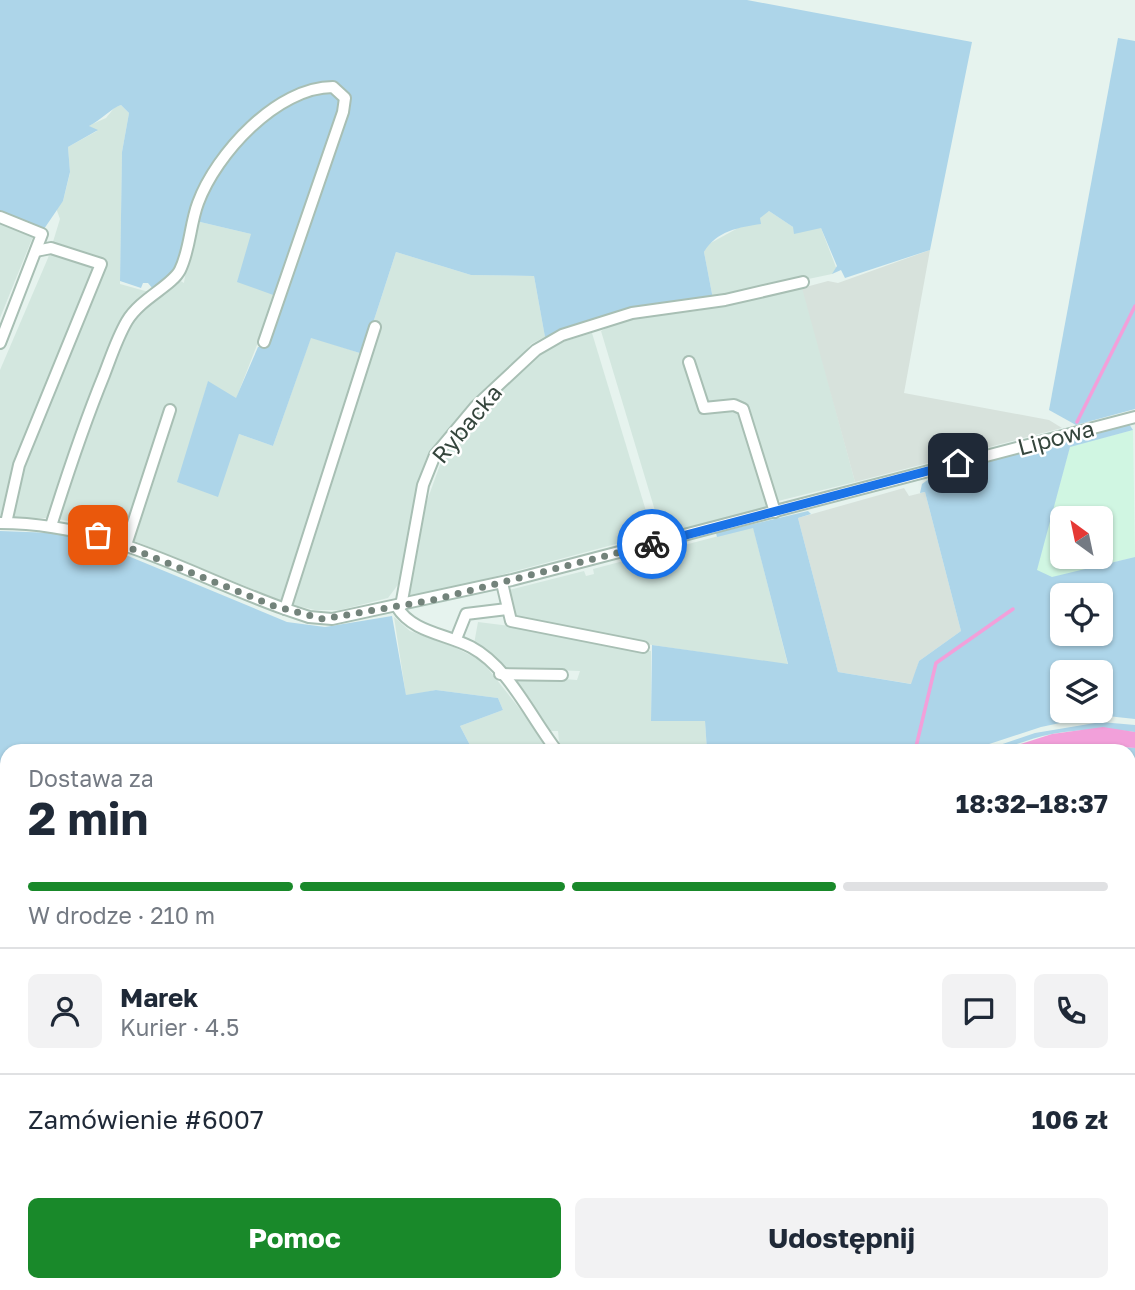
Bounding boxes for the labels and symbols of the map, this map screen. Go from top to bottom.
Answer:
street label: Rybacka [425,378,507,468]
street label: Lipowa [1014,413,1097,461]
pin [928,433,988,493]
pin [68,505,128,565]
north arrow [1050,506,1113,569]
courier [617,509,687,579]

